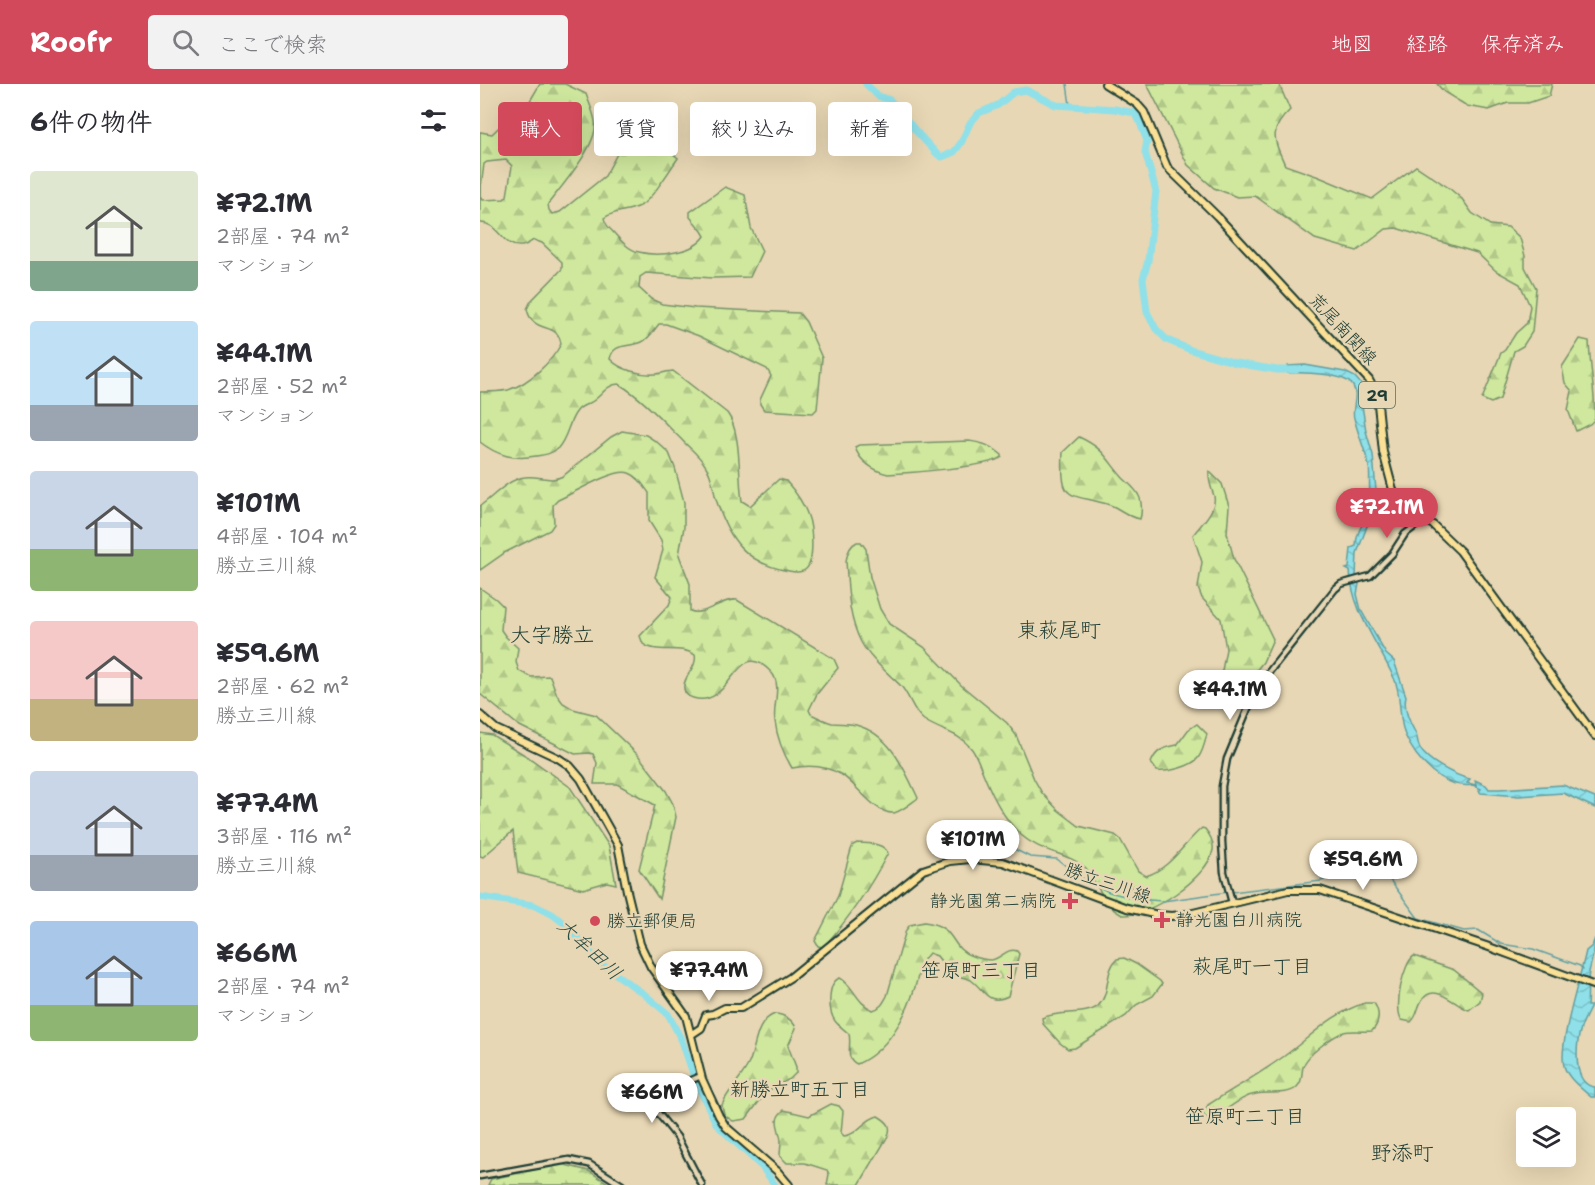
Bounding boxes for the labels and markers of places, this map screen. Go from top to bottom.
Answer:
pin: ¥72.1M [1338,488,1436,539]
pin: ¥44.1M [1181,670,1279,721]
pin: ¥101M [931,820,1015,871]
pin: ¥59.6M [1314,840,1412,891]
place label: 静光園第二病院 [930,889,1056,913]
marker: 静光園第二病院 [1061,892,1079,910]
place label: 静光園白川病院 [1176,908,1302,932]
place label: 勝立郵便局 [607,909,697,933]
marker: 静光園白川病院 [1153,911,1171,929]
marker: 勝立郵便局 [588,914,602,928]
pin: ¥77.4M [660,951,758,1002]
pin: ¥66M [616,1073,688,1124]

